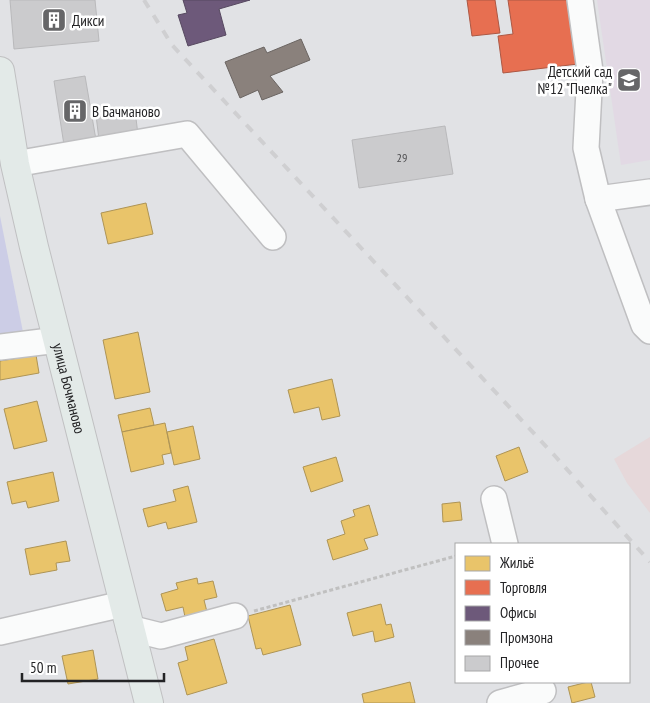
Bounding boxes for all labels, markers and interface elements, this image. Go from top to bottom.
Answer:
building icon: Дикси [41,7,67,33]
place label: Дикси [72,11,104,30]
place label: Детский сад №12 "Пчелка" [538,62,612,98]
school or university icon: Детский сад №12 "Пчелка" [616,67,642,93]
building icon: В Бачманово [62,98,88,124]
place label: В Бачманово [92,102,160,121]
house number: 29 [397,150,407,165]
street label: улица Бочманово [49,341,90,435]
legend [455,543,630,683]
text: Жильё [499,553,534,572]
text: Торговля [500,578,547,597]
text: Офисы [500,603,536,622]
text: Промзона [500,628,553,647]
scale bar [22,650,165,682]
text: Прочее [500,653,539,672]
text: 50 m [30,658,56,677]

